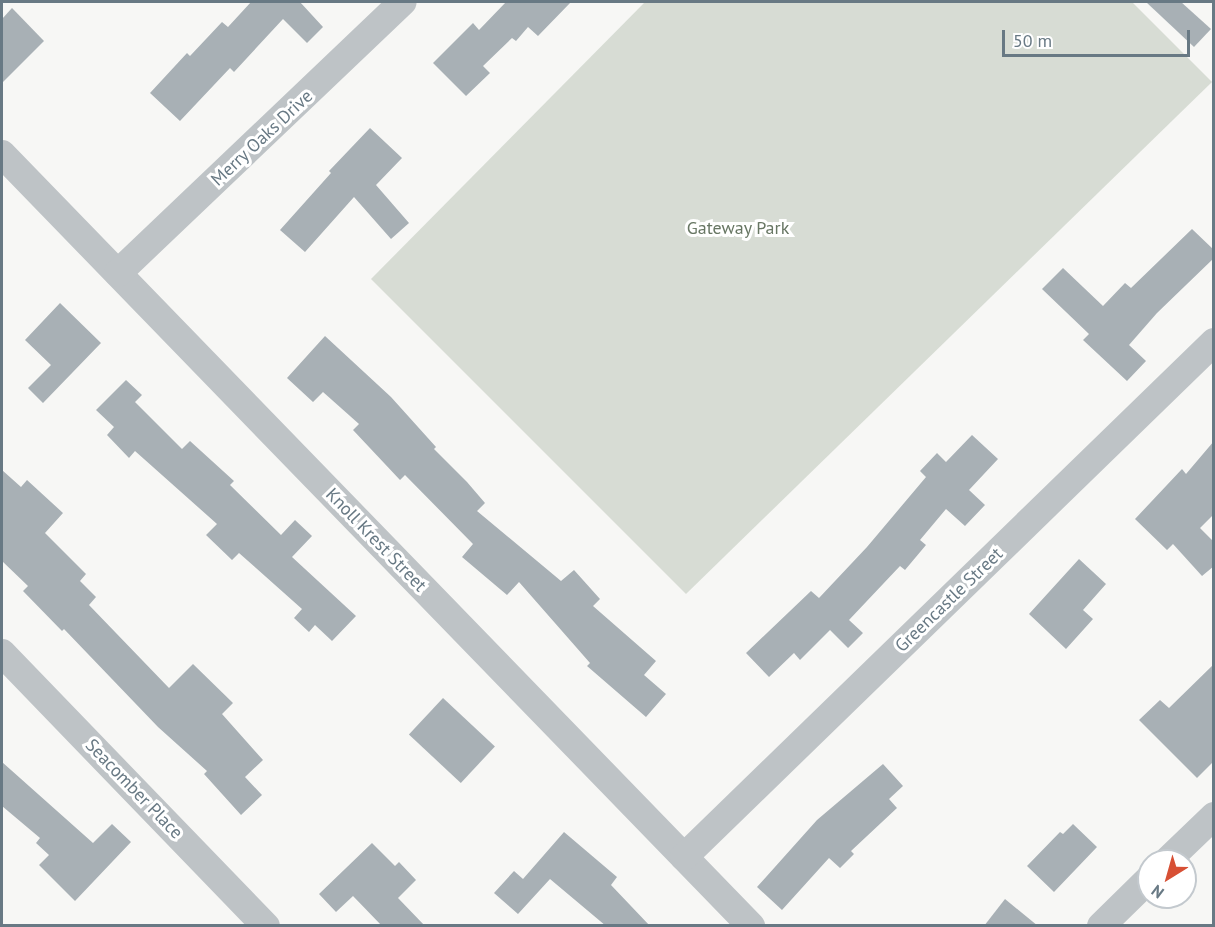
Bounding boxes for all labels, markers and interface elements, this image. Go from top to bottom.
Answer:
scale bar [1005,18,1192,56]
text: 50 m [1013,29,1052,52]
street label: Merry Oaks Drive [207,85,317,191]
park label: Gateway Park [686,217,790,239]
street label: Knoll Krest Street [321,484,431,596]
street label: Greencastle Street [891,543,1007,657]
street label: Seacomber Place [81,735,187,843]
north arrow [1137,849,1197,909]
text: N [1147,881,1168,903]

